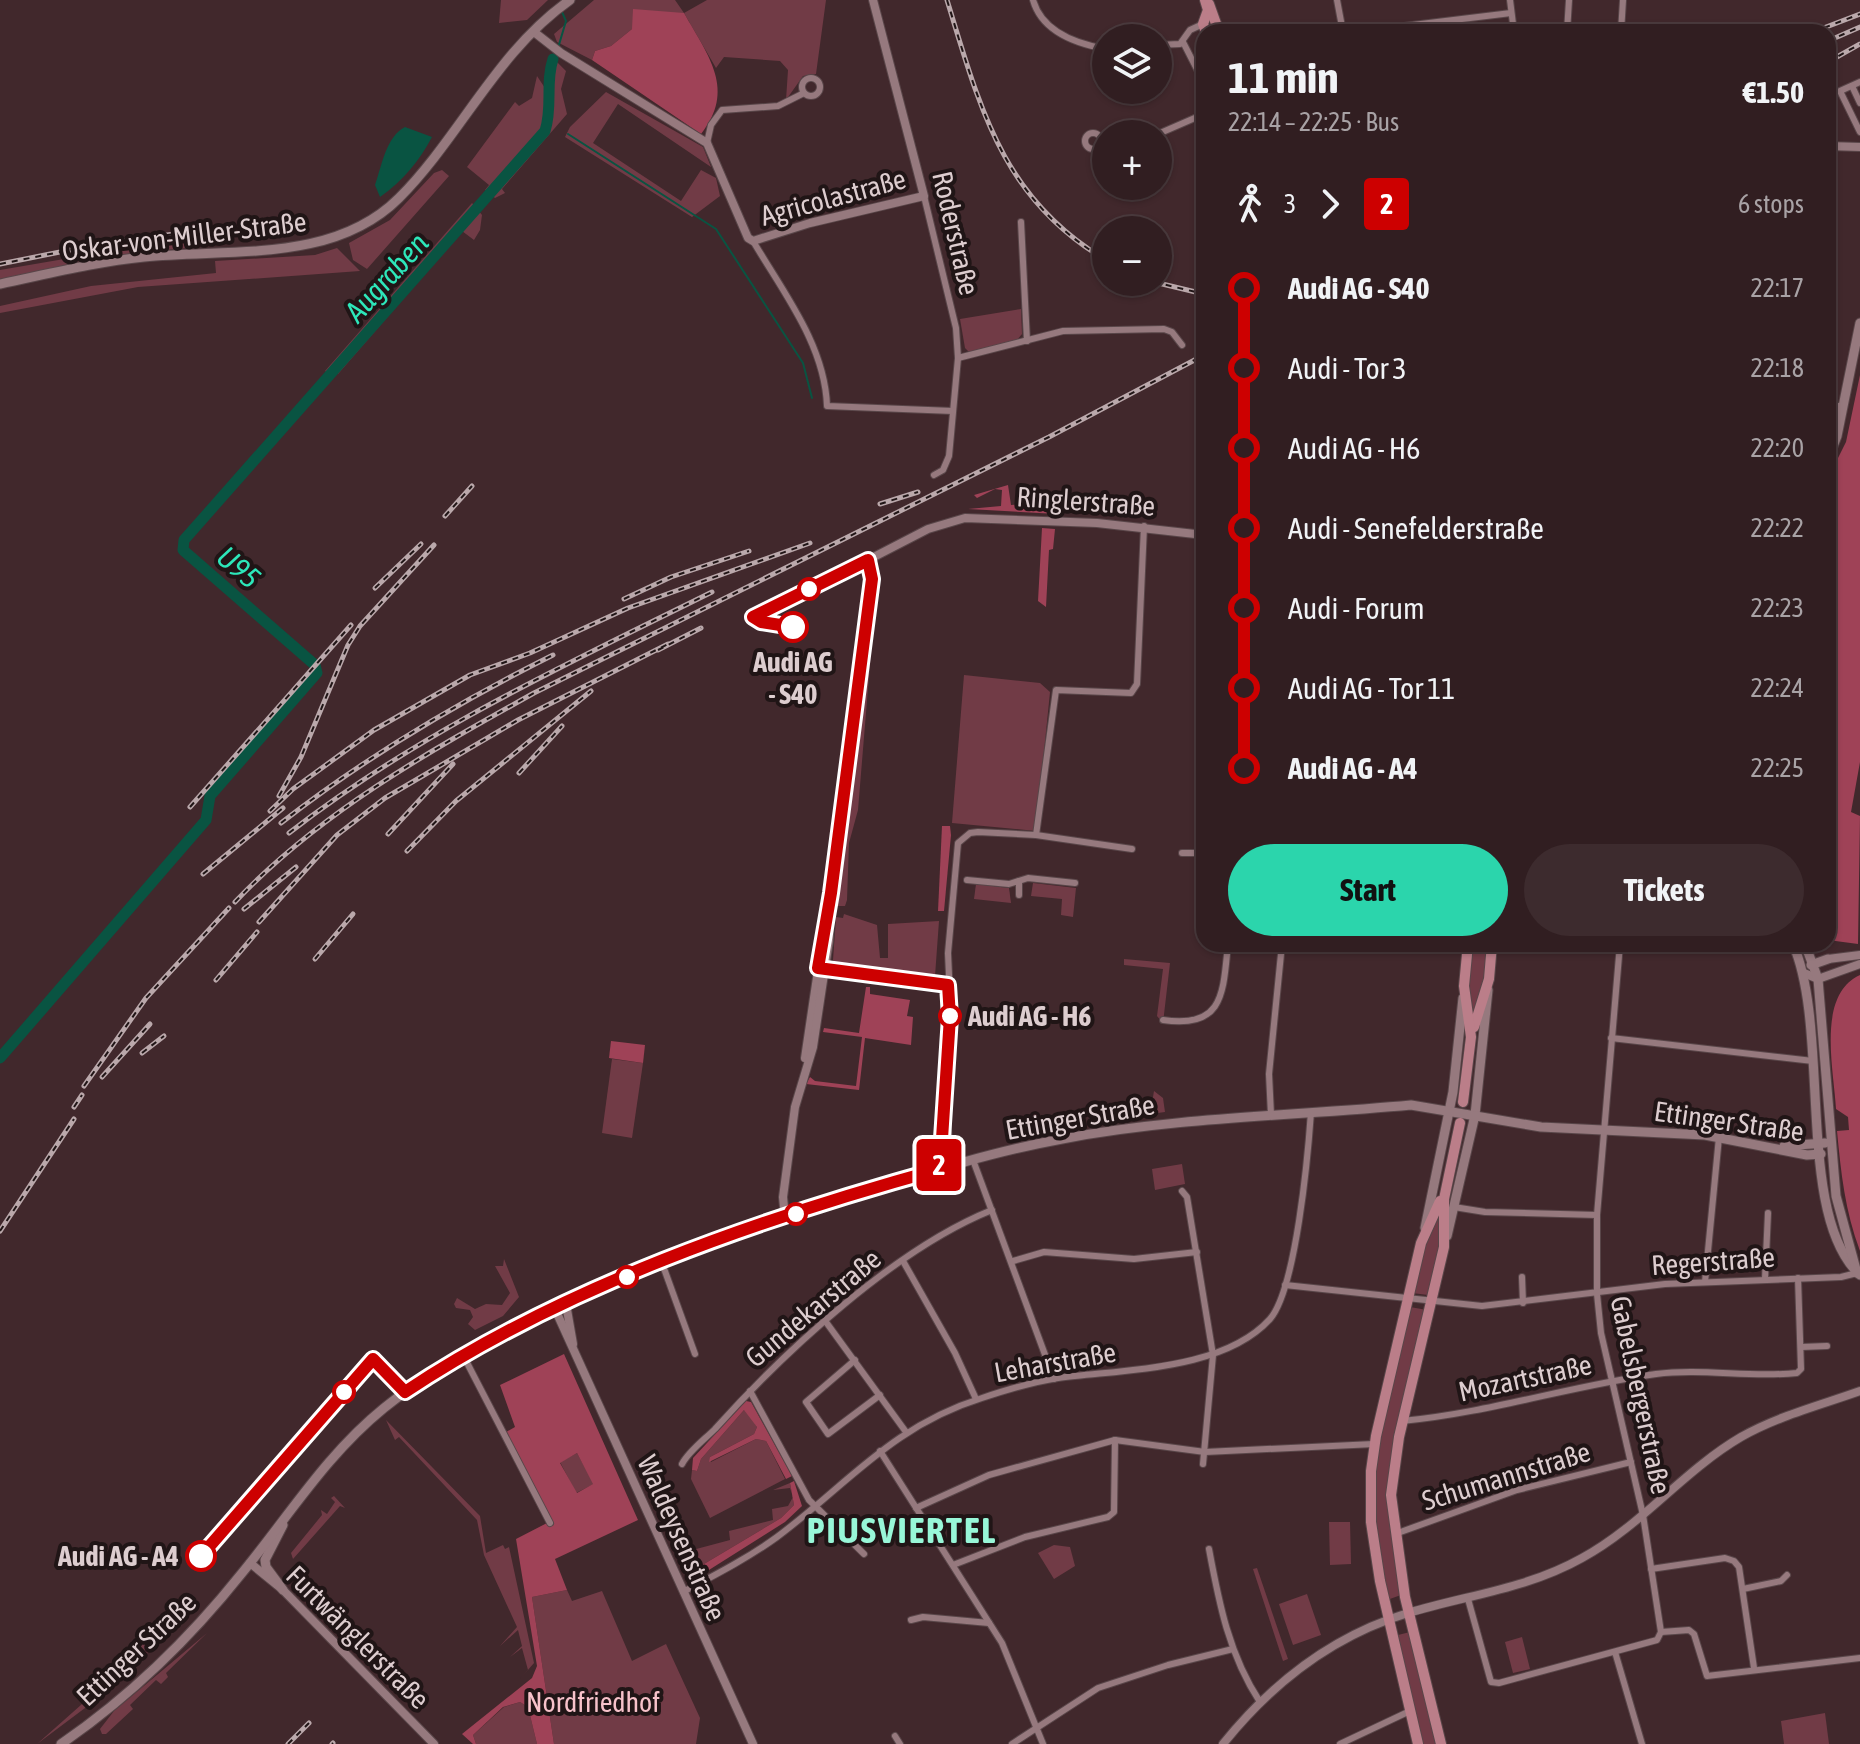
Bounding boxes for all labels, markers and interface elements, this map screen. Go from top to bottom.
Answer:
map controls [1092,24,1172,296]
button: layers [1092,24,1172,104]
text: 11 min [1228,52,1339,102]
text: €1.50 [1743,75,1804,109]
text: 22:14 – 22:25 · Bus [1228,107,1399,137]
button: + [1092,120,1172,200]
street label: Agricolastraße [757,162,909,232]
street label: Roderstraße [926,168,986,298]
icon: walk [1228,182,1272,226]
icon: forward [1308,182,1352,226]
text: 2 [1380,188,1393,220]
text: 3 [1284,189,1296,219]
text: 6 stops [1738,189,1804,219]
street label: Oskar-von-Miller-Straße [60,205,308,267]
button: − [1092,216,1172,296]
water label: Augraben [337,226,435,329]
text: Audi AG - S40 [1288,271,1430,305]
text: 22:17 [1750,273,1804,303]
text: Audi - Tor 3 [1288,351,1407,385]
text: 22:18 [1750,353,1804,383]
text: Audi AG - H6 [1288,431,1420,465]
text: 22:20 [1750,433,1804,463]
street label: Ringlerstraße [1016,480,1156,522]
text: Audi - Senefelderstraße [1288,511,1544,545]
text: 22:22 [1750,513,1804,543]
water label: U95 [211,539,267,595]
unlabelled marker [798,578,820,600]
text: Audi - Forum [1288,591,1425,625]
text: 22:23 [1750,593,1804,623]
marker: Audi AG - S40 [778,612,808,642]
place label: Audi AG - S40 [752,646,833,710]
text: Audi AG - Tor 11 [1288,671,1455,705]
text: 22:24 [1750,673,1804,703]
text: Audi AG - A4 [1288,751,1418,785]
text: 22:25 [1750,753,1804,783]
button: Start [1228,844,1508,936]
button: Tickets [1524,844,1804,936]
place label: Audi AG - H6 [967,1000,1091,1032]
marker: Audi AG - H6 [939,1005,961,1027]
street label: Ettinger Straße [1003,1088,1157,1146]
street label: Ettinger Straße [1652,1095,1806,1147]
line badge: 2 [913,1139,965,1191]
text: 2 [932,1149,946,1181]
unlabelled marker [785,1203,807,1225]
street label: Regerstraße [1650,1241,1776,1281]
street label: Gundekarstraße [739,1242,887,1374]
unlabelled marker [616,1266,638,1288]
street label: Gabelsbergerstraße [1604,1293,1678,1497]
street label: Leharstraße [992,1336,1118,1388]
street label: Mozartstraße [1455,1348,1595,1408]
unlabelled marker [333,1381,355,1403]
street label: Schumannstraße [1418,1435,1594,1517]
street label: Waldeysenstraße [631,1450,733,1626]
district label: PIUSVIERTEL [807,1509,997,1551]
place label: Audi AG - A4 [57,1540,179,1572]
marker: Audi AG - A4 [186,1541,216,1571]
street label: Furtwänglerstraße [280,1559,436,1715]
street label: Ettinger Straße [70,1586,202,1712]
park label: Nordfriedhof [526,1686,660,1718]

